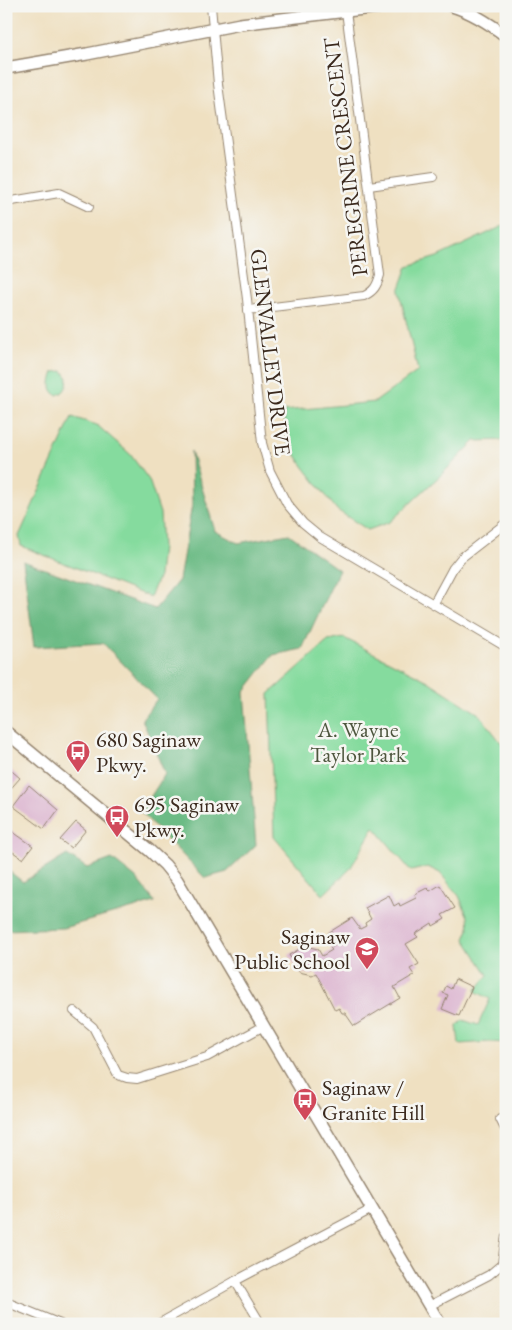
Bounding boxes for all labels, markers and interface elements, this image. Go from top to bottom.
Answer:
street label: PEREGRINE CRESCENT [316,36,375,278]
street label: GLENVALLEY DRIVE [243,247,298,457]
park label: A. Wayne Taylor Park [310,715,407,769]
place label: 680 Saginaw Pkwy. [96,725,202,779]
bus stop icon: 680 Saginaw Pkwy. [65,739,91,773]
place label: 695 Saginaw Pkwy. [134,790,240,844]
bus stop icon: 695 Saginaw Pkwy. [104,804,130,838]
place label: Saginaw Public School [234,922,351,976]
school or university icon: Saginaw Public School [354,936,380,970]
place label: Saginaw / Granite Hill [322,1073,425,1127]
bus stop icon: Saginaw / Granite Hill [292,1087,318,1121]

